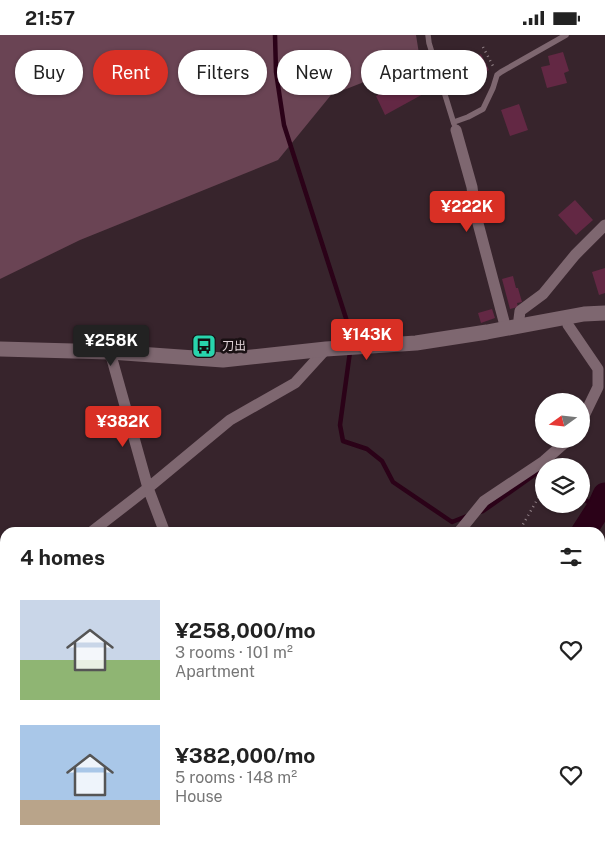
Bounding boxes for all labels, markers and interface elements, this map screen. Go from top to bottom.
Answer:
text: 21:57 [25,7,75,29]
chip: Buy [15,50,83,95]
chip: Rent [93,50,168,95]
chip: Filters [178,50,267,95]
chip: New [277,50,351,95]
chip: Apartment [361,50,487,95]
pin: ¥222K [432,191,502,233]
text: ¥222K [441,197,493,216]
pin: ¥143K [332,319,402,361]
pin: ¥258K [76,325,146,367]
text: ¥143K [342,325,392,344]
text: ¥258K [84,331,138,350]
bus stop icon: 刀出 [191,333,217,359]
place label: 刀出 [222,339,246,353]
north arrow [535,393,590,447]
map controls [535,393,590,513]
pin: ¥382K [88,405,158,448]
text: ¥382K [96,412,150,431]
button: layers [535,458,590,513]
icon: filters [557,543,585,571]
text: 4 homes [20,545,105,570]
text: ¥258,000/mo [175,618,316,643]
icon: home [60,620,120,680]
icon: heart [557,636,585,664]
text: 3 rooms · 101 m² [175,643,293,662]
text: Apartment [175,662,255,681]
text: ¥382,000/mo [175,743,315,768]
icon: home [60,745,120,805]
icon: heart [557,761,585,789]
text: 5 rooms · 148 m² [175,768,297,787]
text: House [175,787,223,806]

